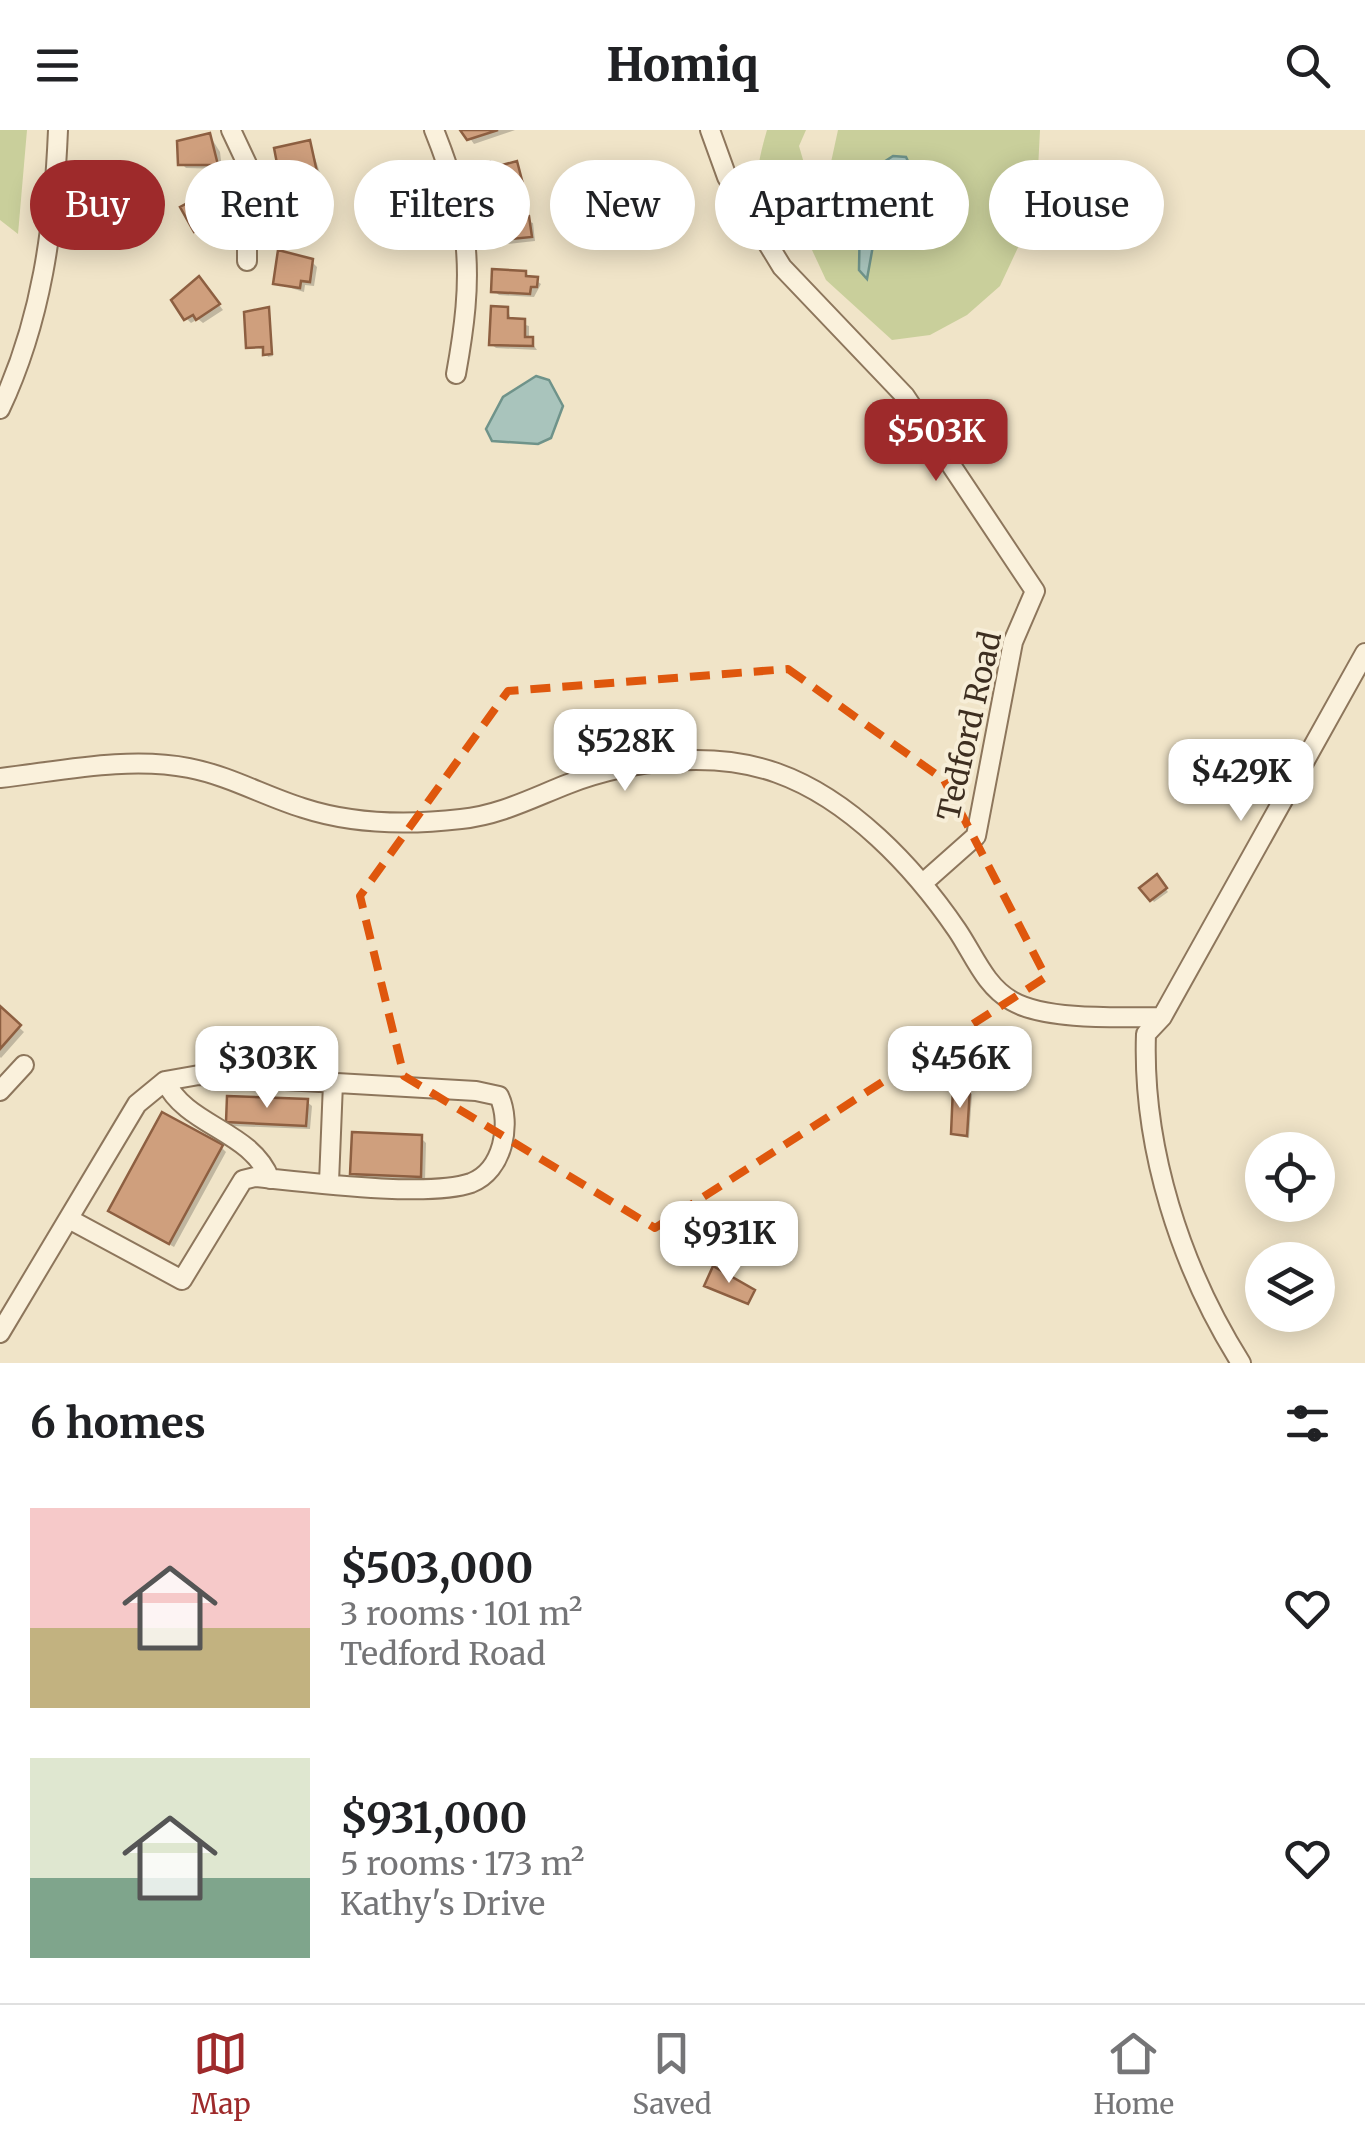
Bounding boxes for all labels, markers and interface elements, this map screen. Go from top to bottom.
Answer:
text: Homiq [606,37,759,93]
icon: menu [30,38,85,93]
icon: search [1280,38,1335,93]
chip: Buy [30,160,165,250]
chip: Rent [185,160,334,250]
chip: Filters [354,160,530,250]
chip: New [550,160,695,250]
chip: Apartment [715,160,969,250]
chip: House [989,160,1164,250]
pin: $503K [866,399,1006,484]
text: $503K [887,411,985,451]
street label: Tedford Road [929,628,1009,824]
pin: $528K [555,709,695,794]
text: $528K [576,721,674,761]
pin: $429K [1171,739,1311,824]
text: $429K [1190,751,1292,791]
pin: $303K [197,1026,337,1111]
pin: $456K [890,1026,1030,1111]
text: $303K [217,1038,317,1078]
text: $456K [910,1038,1010,1078]
map controls [1245,1132,1335,1332]
button: locate [1245,1132,1335,1222]
pin: $931K [659,1201,799,1286]
text: $931K [682,1213,776,1253]
button: layers [1245,1242,1335,1332]
icon: filters [1280,1396,1335,1451]
text: 6 homes [30,1397,206,1449]
text: $503,000 [340,1542,533,1594]
icon: home [110,1548,230,1668]
icon: heart [1280,1581,1335,1636]
text: 3 rooms · 101 m² [340,1594,582,1634]
text: Tedford Road [340,1634,546,1674]
text: $931,000 [340,1792,527,1844]
icon: home [110,1798,230,1918]
icon: heart [1280,1831,1335,1886]
text: 5 rooms · 173 m² [340,1844,584,1884]
text: Kathy's Drive [340,1884,545,1924]
tab: Map [191,2026,251,2122]
tab: Saved [632,2026,712,2122]
tab: Home [1093,2026,1174,2122]

